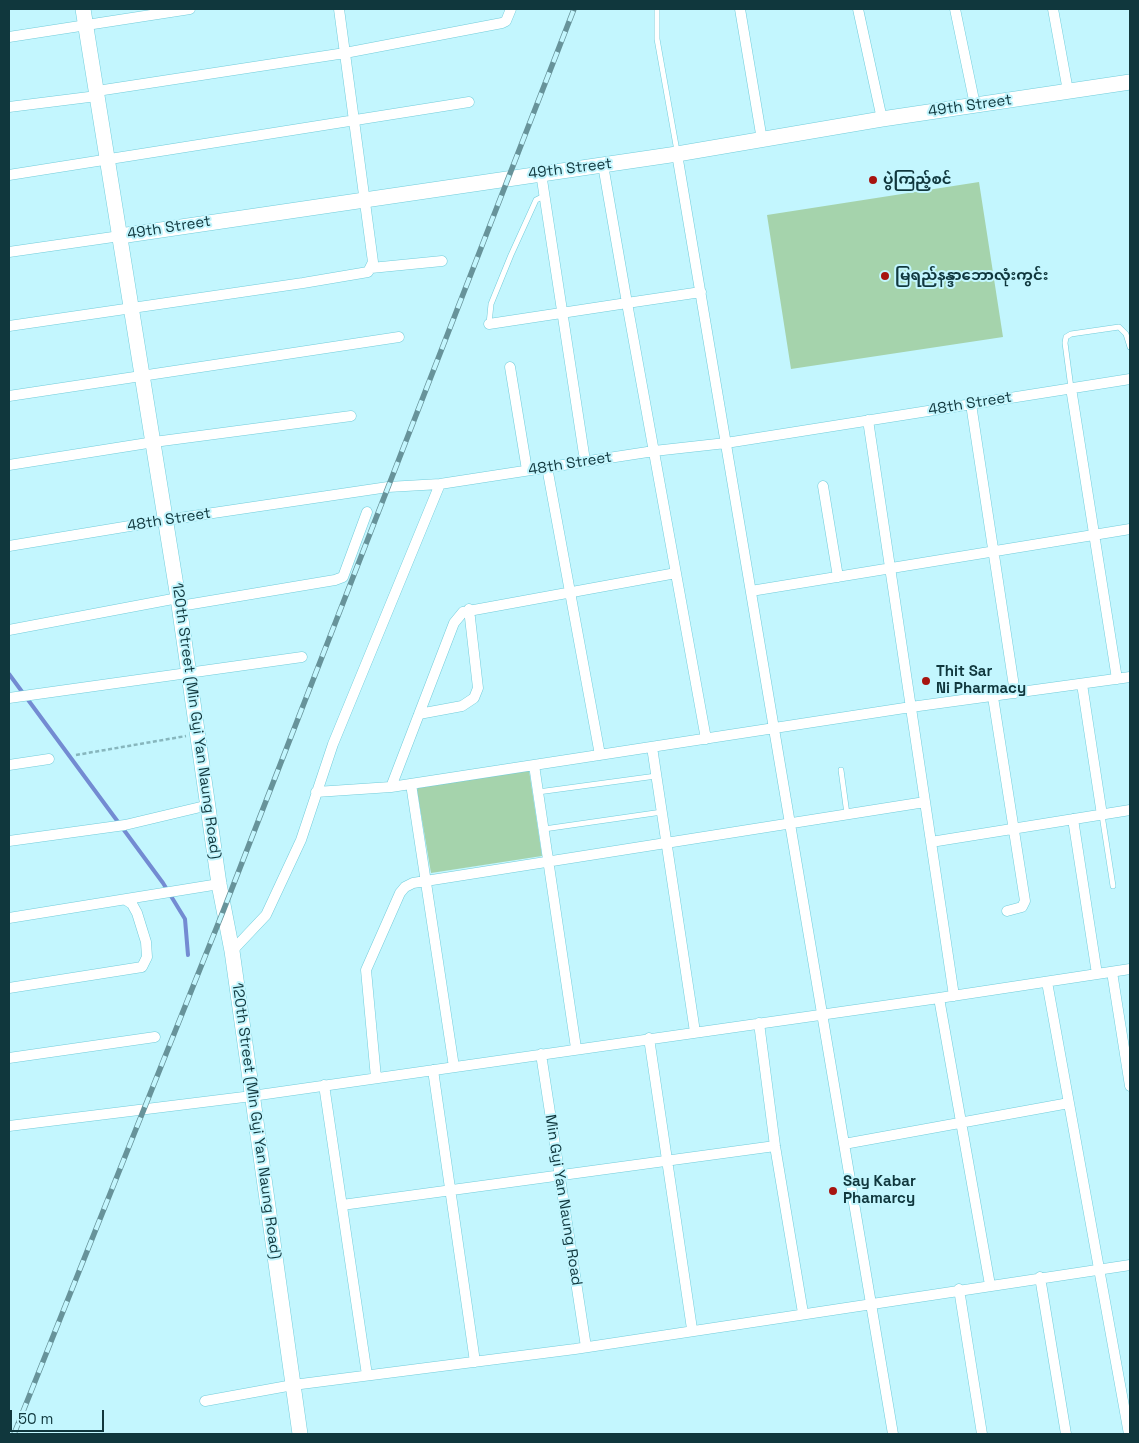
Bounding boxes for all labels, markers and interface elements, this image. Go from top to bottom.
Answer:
street label: 49th Street [927,91,1013,121]
street label: 49th Street [527,155,613,183]
place label: ပွဲကြည့်စင် [883,171,952,189]
marker: ပွဲကြည့်စင် [867,174,879,186]
street label: 49th Street [126,213,212,243]
place label: မြရည်နန္ဒာဘောလုံးကွင်း [895,267,1049,285]
marker: မြရည်နန္ဒာဘောလုံးကွင်း [879,270,891,282]
street label: 48th Street [927,389,1013,419]
street label: 48th Street [527,449,613,479]
street label: 48th Street [126,505,212,535]
street label: 120th Street (Min Gyi Yan Naung Road) [168,582,224,860]
place label: Thit Sar Ni Pharmacy [936,663,1026,698]
marker: Thit Sar Ni Pharmacy [920,675,932,687]
street label: 120th Street (Min Gyi Yan Naung Road) [228,982,284,1260]
street label: Min Gyi Yan Naung Road [541,1113,585,1287]
place label: Say Kabar Phamarcy [843,1173,916,1208]
marker: Say Kabar Phamarcy [827,1185,839,1197]
scale bar [12,1400,106,1432]
text: 50 m [18,1409,53,1428]

